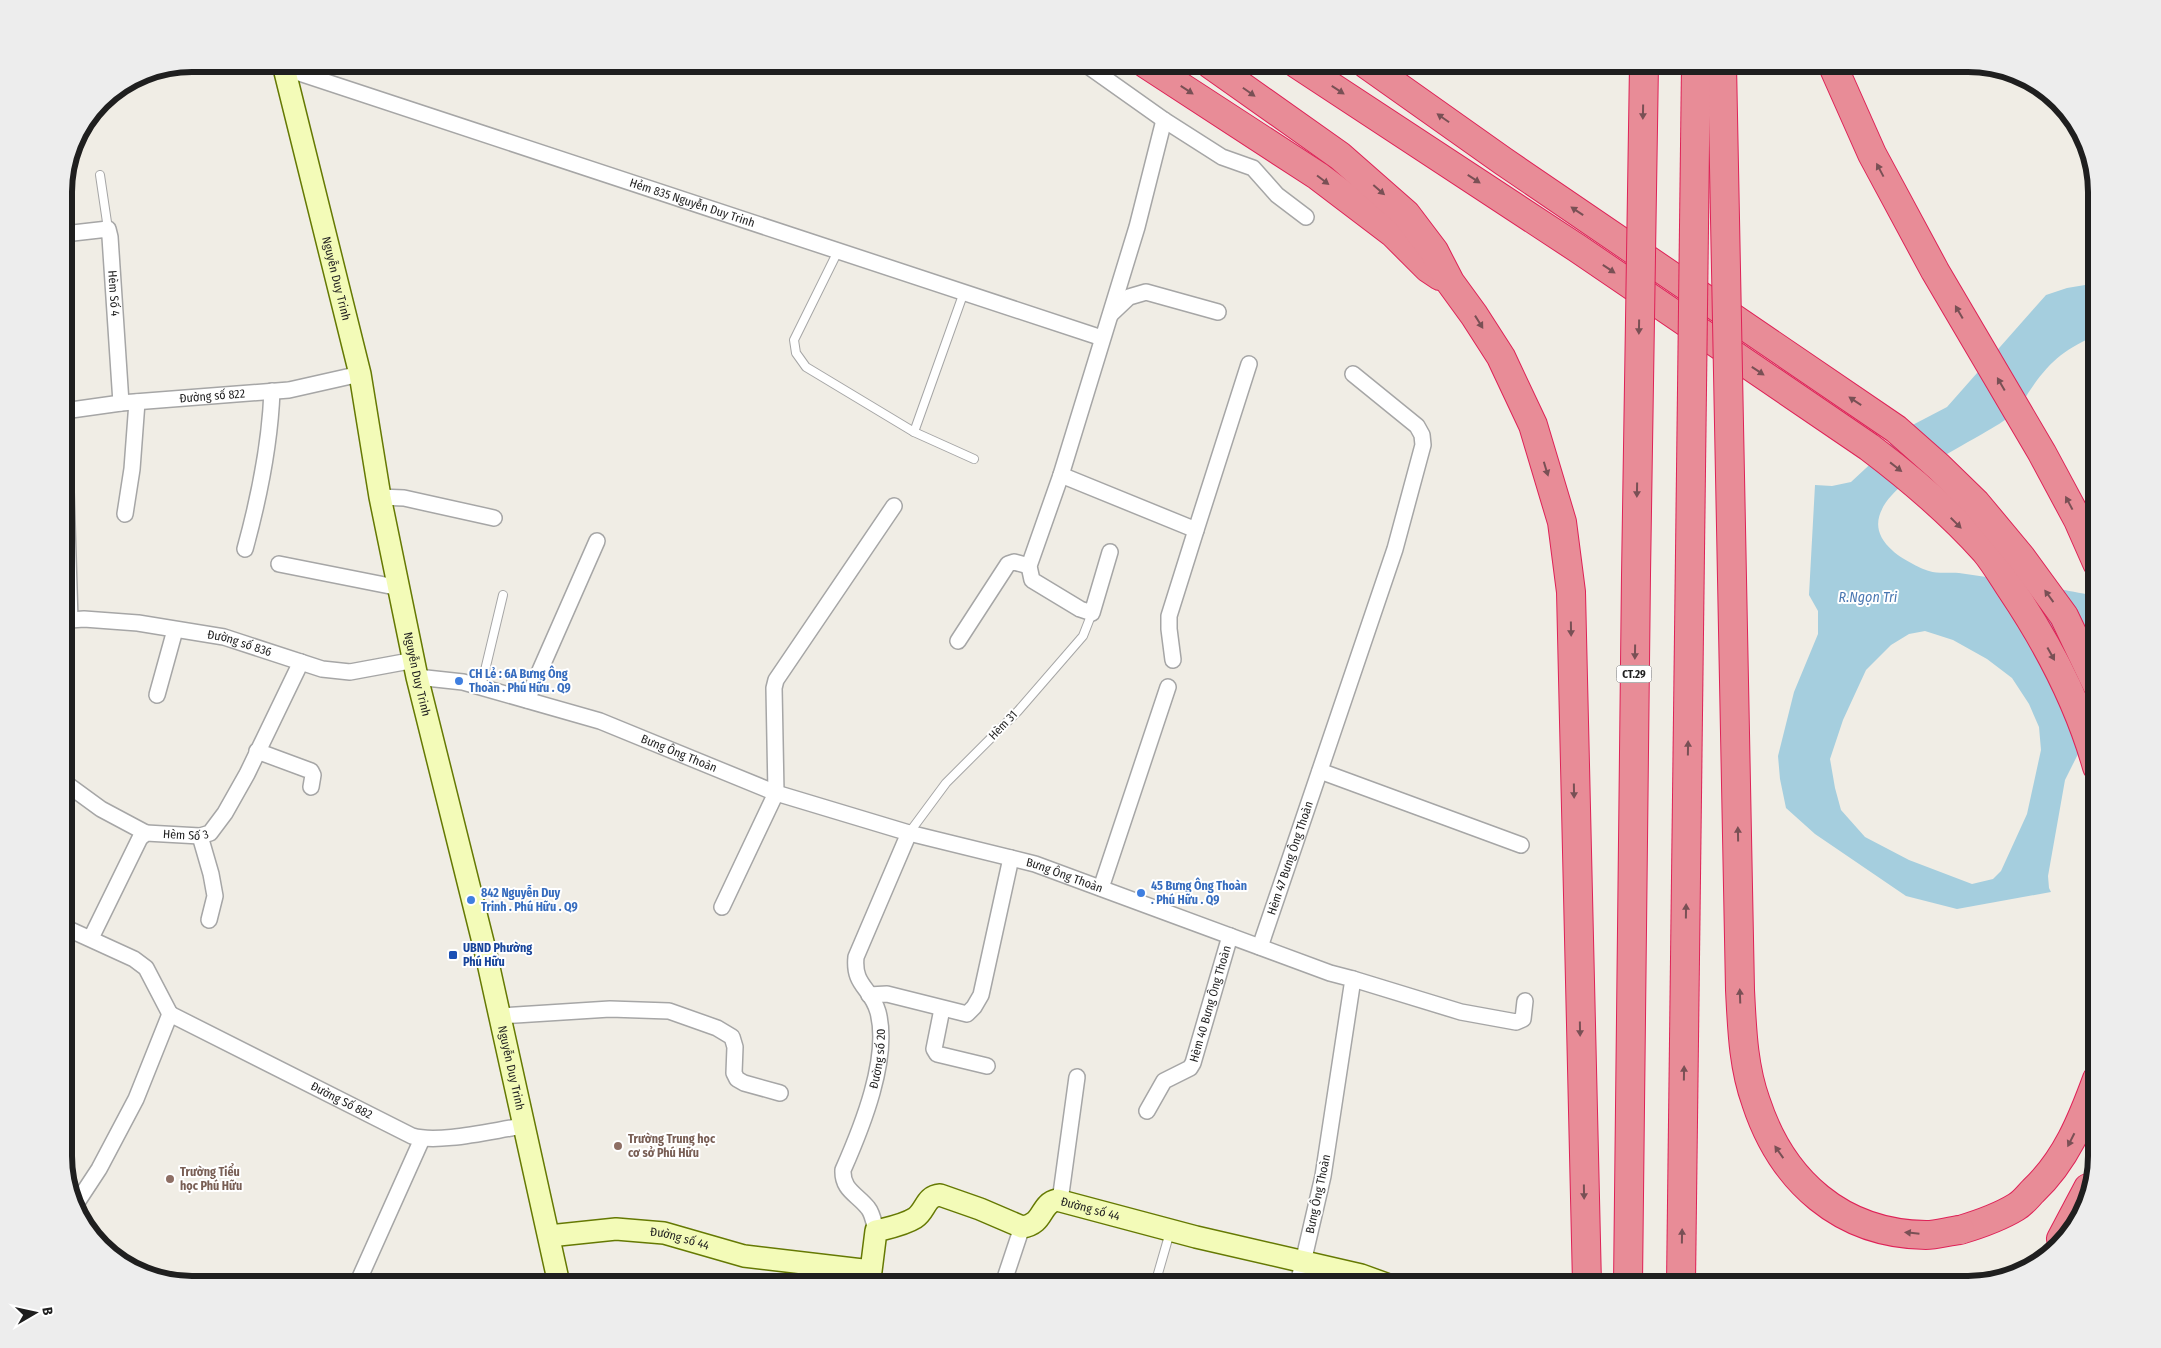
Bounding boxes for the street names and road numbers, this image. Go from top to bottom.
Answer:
street label: Hẻm 835 Nguyễn Duy Trinh [628,176,757,230]
street label: Nguyễn Duy Trinh [319,235,353,322]
street label: Hèm Số 4 [105,270,123,317]
street label: Đường số 822 [179,386,245,405]
street label: Đường số 836 [206,627,273,659]
street label: Nguyễn Duy Trinh [401,631,434,718]
road number: CT.29 [1616,666,1652,682]
street label: Hèm 31 [986,708,1020,742]
street label: Bưng Ông Thoàn [639,732,719,775]
street label: Hèm 47 Bưng Ông Thoàn [1264,799,1316,917]
street label: Hèm Số 3 [163,827,210,843]
street label: Bưng Ông Thoàn [1025,855,1105,895]
street label: Hèm 40 Bưng Ông Thoàn [1187,944,1234,1064]
street label: Nguyễn Duy Trinh [495,1024,527,1112]
street label: Đường số 20 [866,1028,888,1090]
street label: Đường Số 882 [308,1079,375,1122]
street label: Bưng Ông Thoàn [1302,1153,1333,1235]
street label: Đường số 44 [1059,1194,1122,1223]
street label: Đường số 44 [650,1225,711,1253]

